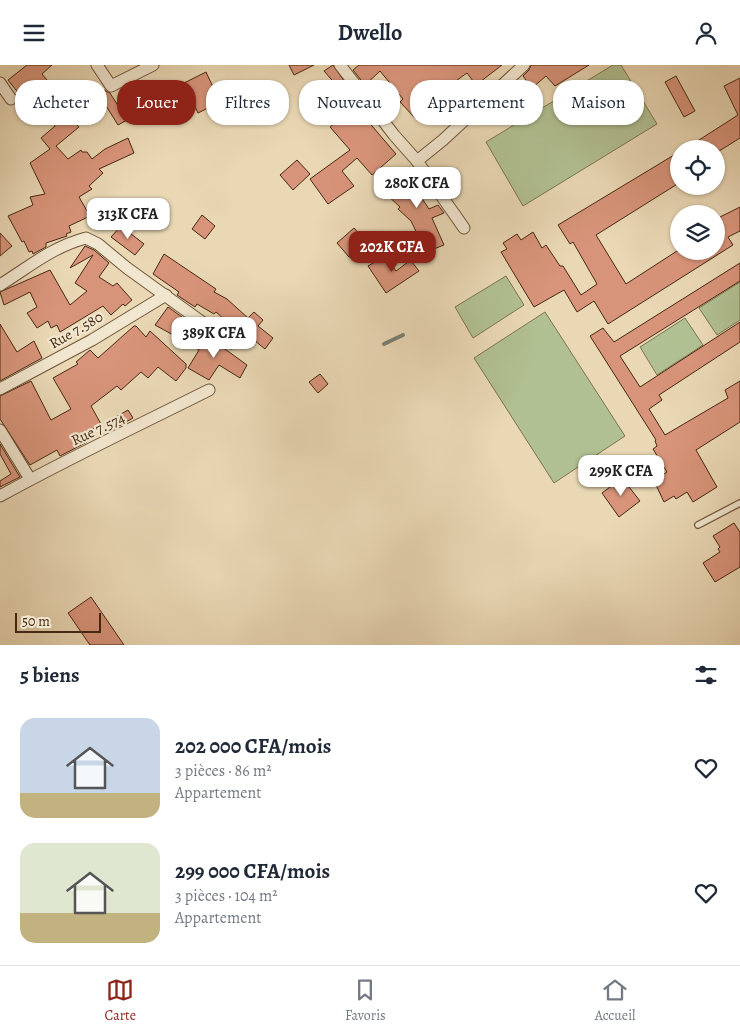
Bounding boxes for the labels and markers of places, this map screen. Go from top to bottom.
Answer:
pin: 280K CFA [365,167,469,209]
pin: 313K CFA [76,197,180,240]
pin: 202K CFA [340,231,444,273]
pin: 389K CFA [162,317,266,359]
pin: 299K CFA [569,455,673,497]

